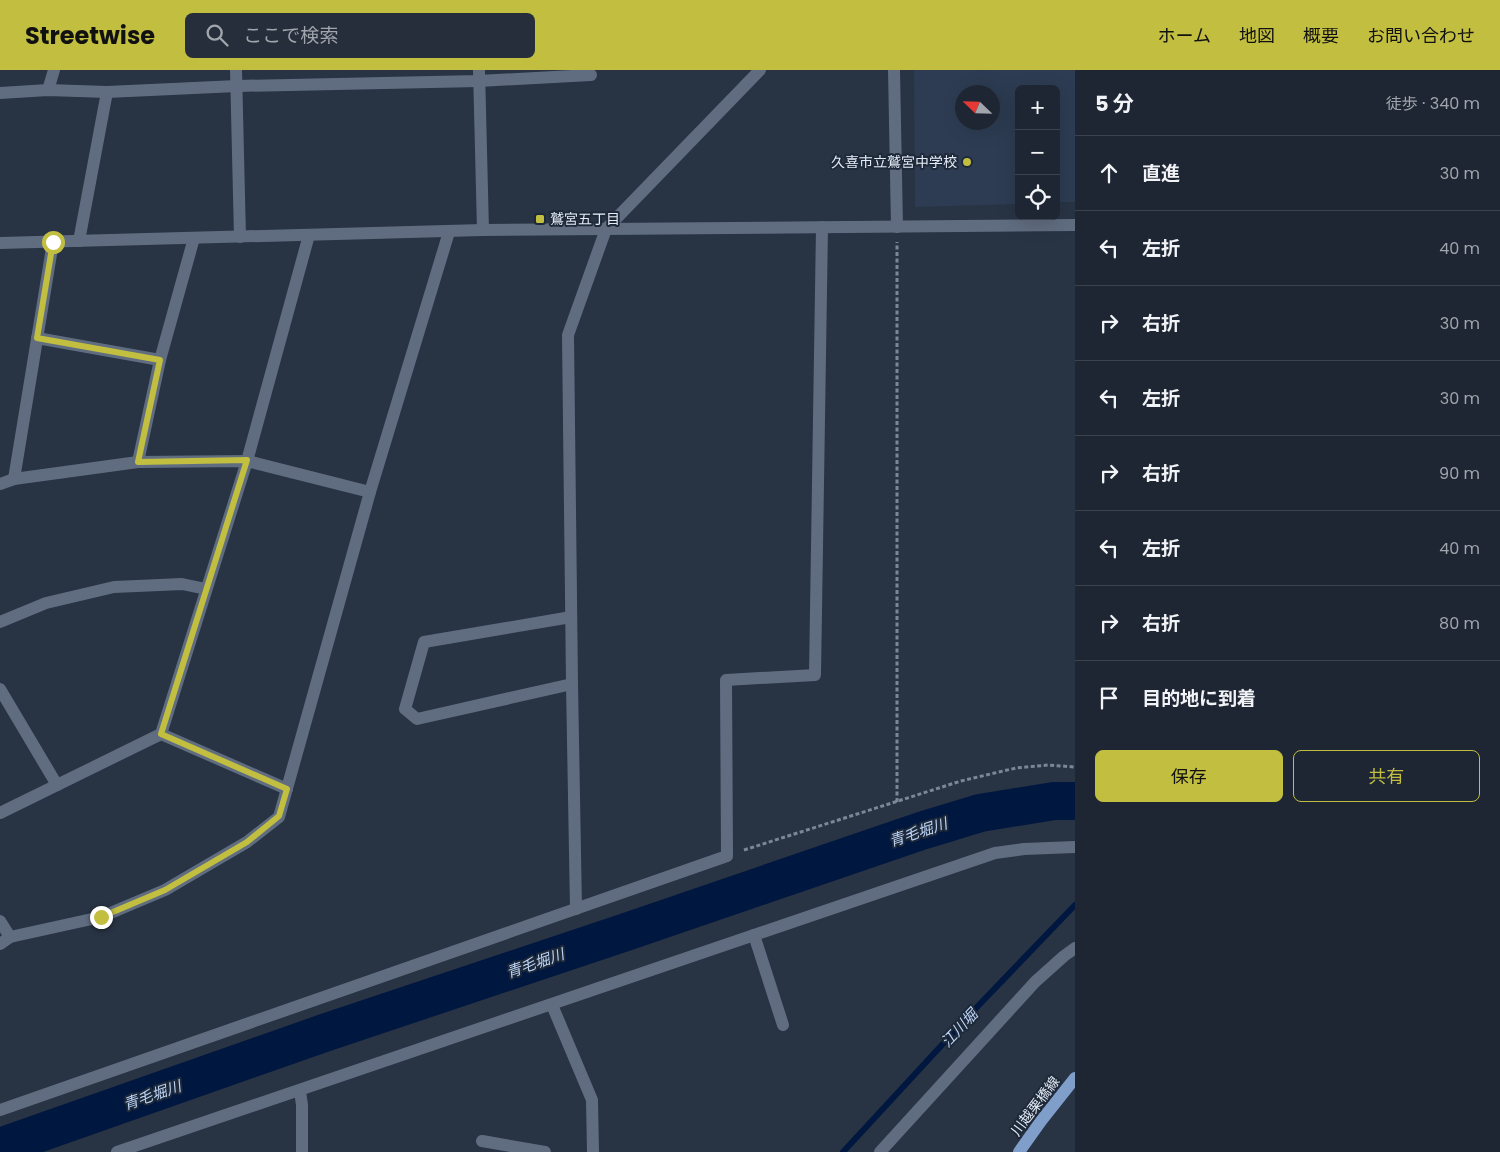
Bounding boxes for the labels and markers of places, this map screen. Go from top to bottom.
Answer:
place label: 久喜市立鷲宮中学校 [831,152,957,172]
marker: 久喜市立鷲宮中学校 [961,156,973,168]
place label: 鷲宮五丁目 [550,209,620,229]
marker: 鷲宮五丁目 [534,213,546,225]

